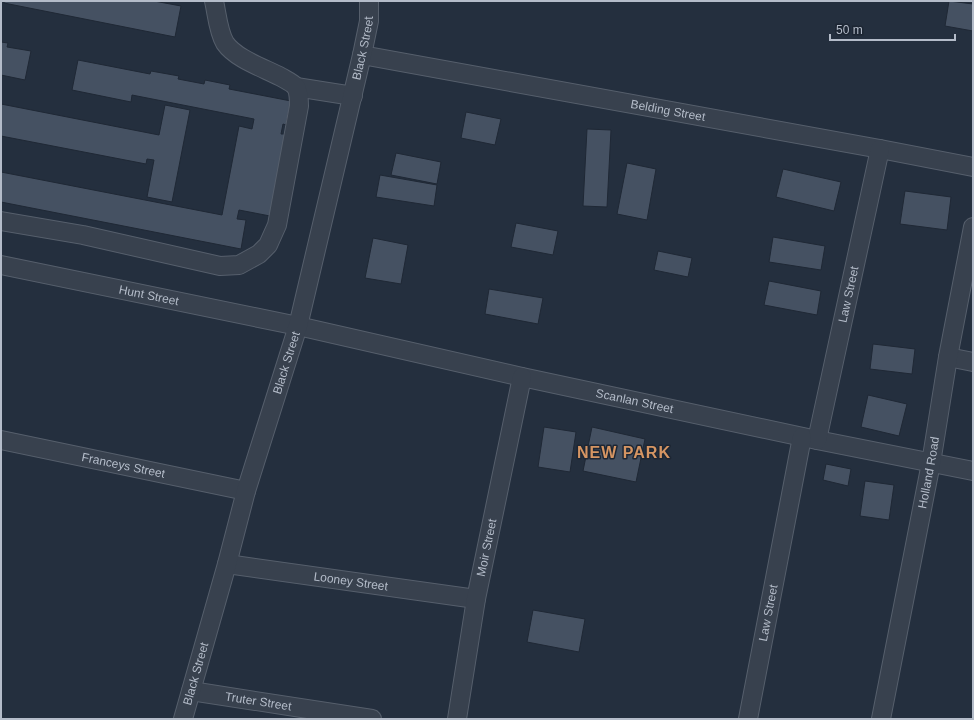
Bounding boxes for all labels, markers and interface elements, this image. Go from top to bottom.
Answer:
street label: Black Street [349,16,376,81]
scale bar [830,16,955,42]
text: 50 m [836,23,863,37]
street label: Belding Street [630,97,707,124]
street label: Law Street [836,264,862,324]
street label: Hunt Street [118,282,181,308]
street label: Black Street [270,329,303,396]
street label: Scanlan Street [595,386,675,416]
street label: Holland Road [915,436,942,510]
district label: NEW PARK [577,444,671,461]
street label: Franceys Street [80,450,167,481]
street label: Moir Street [474,517,500,578]
street label: Looney Street [313,569,389,594]
street label: Law Street [756,583,781,642]
street label: Black Street [180,640,212,707]
street label: Truter Street [224,689,293,714]

